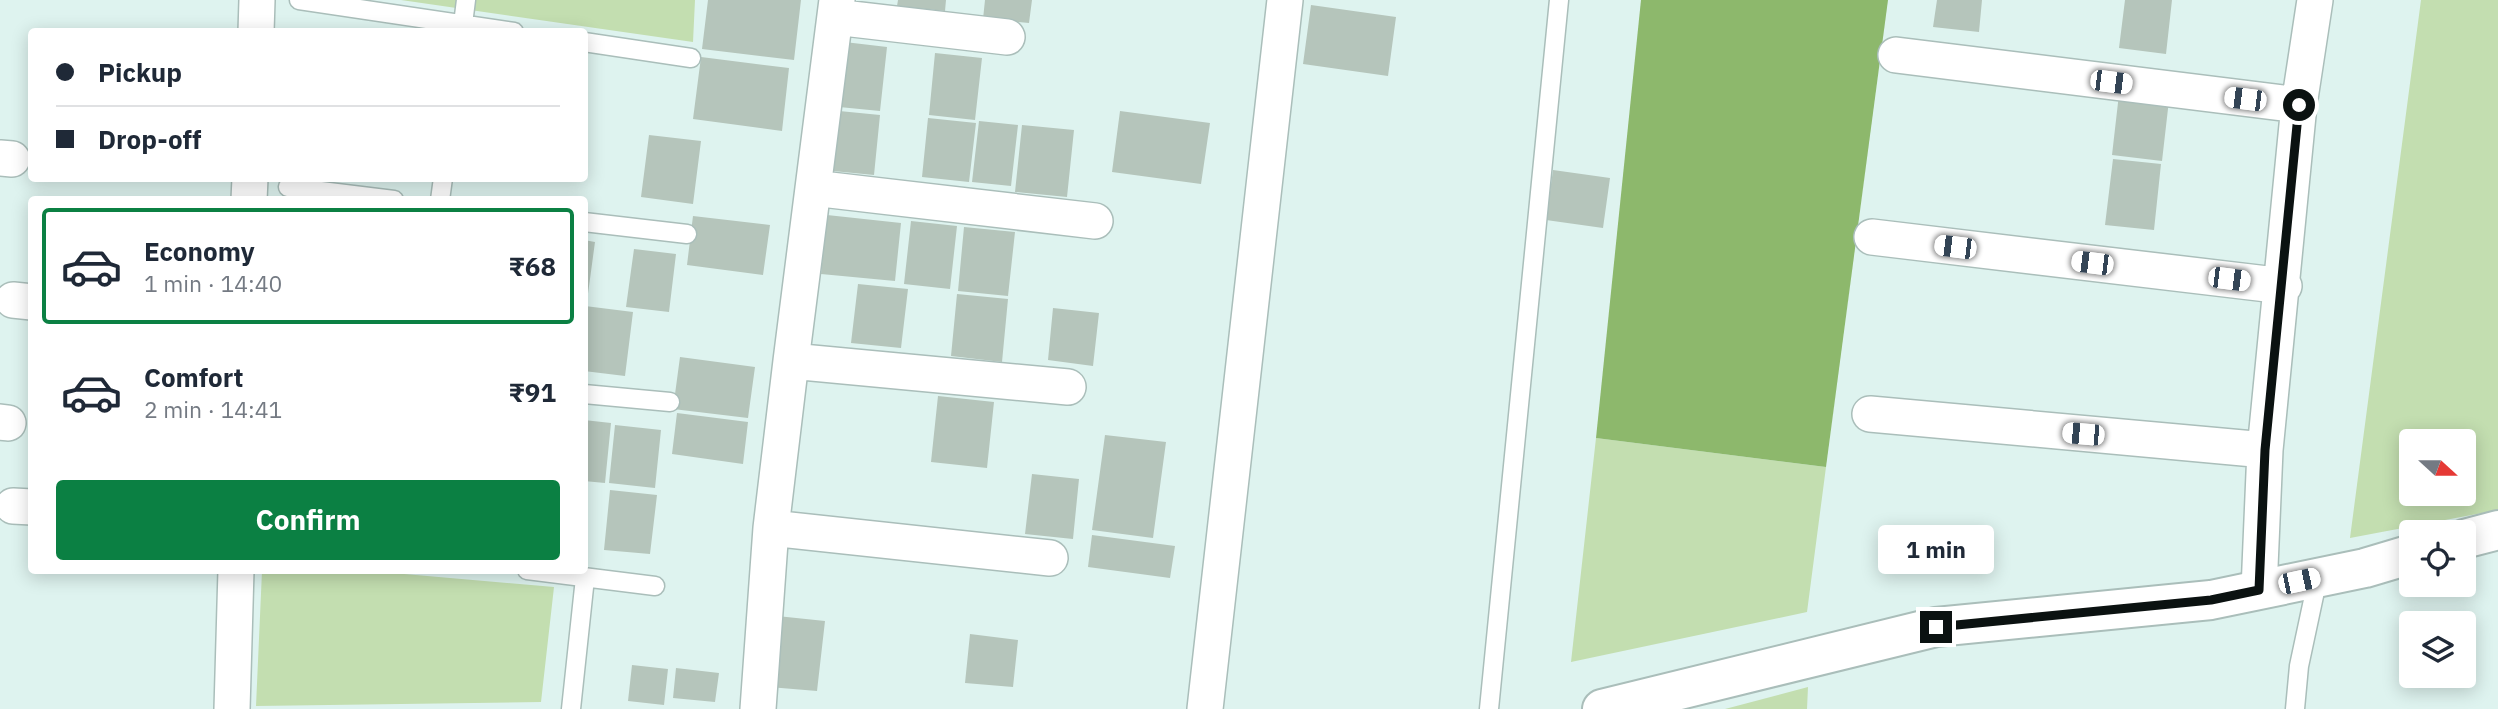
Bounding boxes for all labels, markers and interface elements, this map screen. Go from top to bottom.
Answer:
text: Pickup [98,55,182,89]
car [2089,69,2134,95]
car [2223,86,2268,112]
route start [2283,89,2315,121]
text: Drop-off [98,122,201,156]
text: Economy [144,234,255,268]
car [1933,234,1978,260]
icon: car [60,235,123,298]
text: ₹68 [508,249,556,283]
car [2070,250,2115,276]
car [2207,266,2252,292]
text: 1 min · 14:40 [144,268,282,298]
text: Comfort [144,360,243,394]
icon: car [60,361,123,424]
text: ₹91 [508,375,556,409]
text: 2 min · 14:41 [144,394,282,424]
car [2062,422,2105,446]
north arrow [2399,429,2476,506]
map controls [2399,429,2476,688]
button: Confirm [56,480,560,560]
button: locate [2399,520,2476,597]
callout: 1 min [1878,526,1994,574]
text: 1 min [1906,534,1966,564]
car [2277,566,2322,596]
route end [1920,611,1952,643]
button: layers [2399,611,2476,688]

